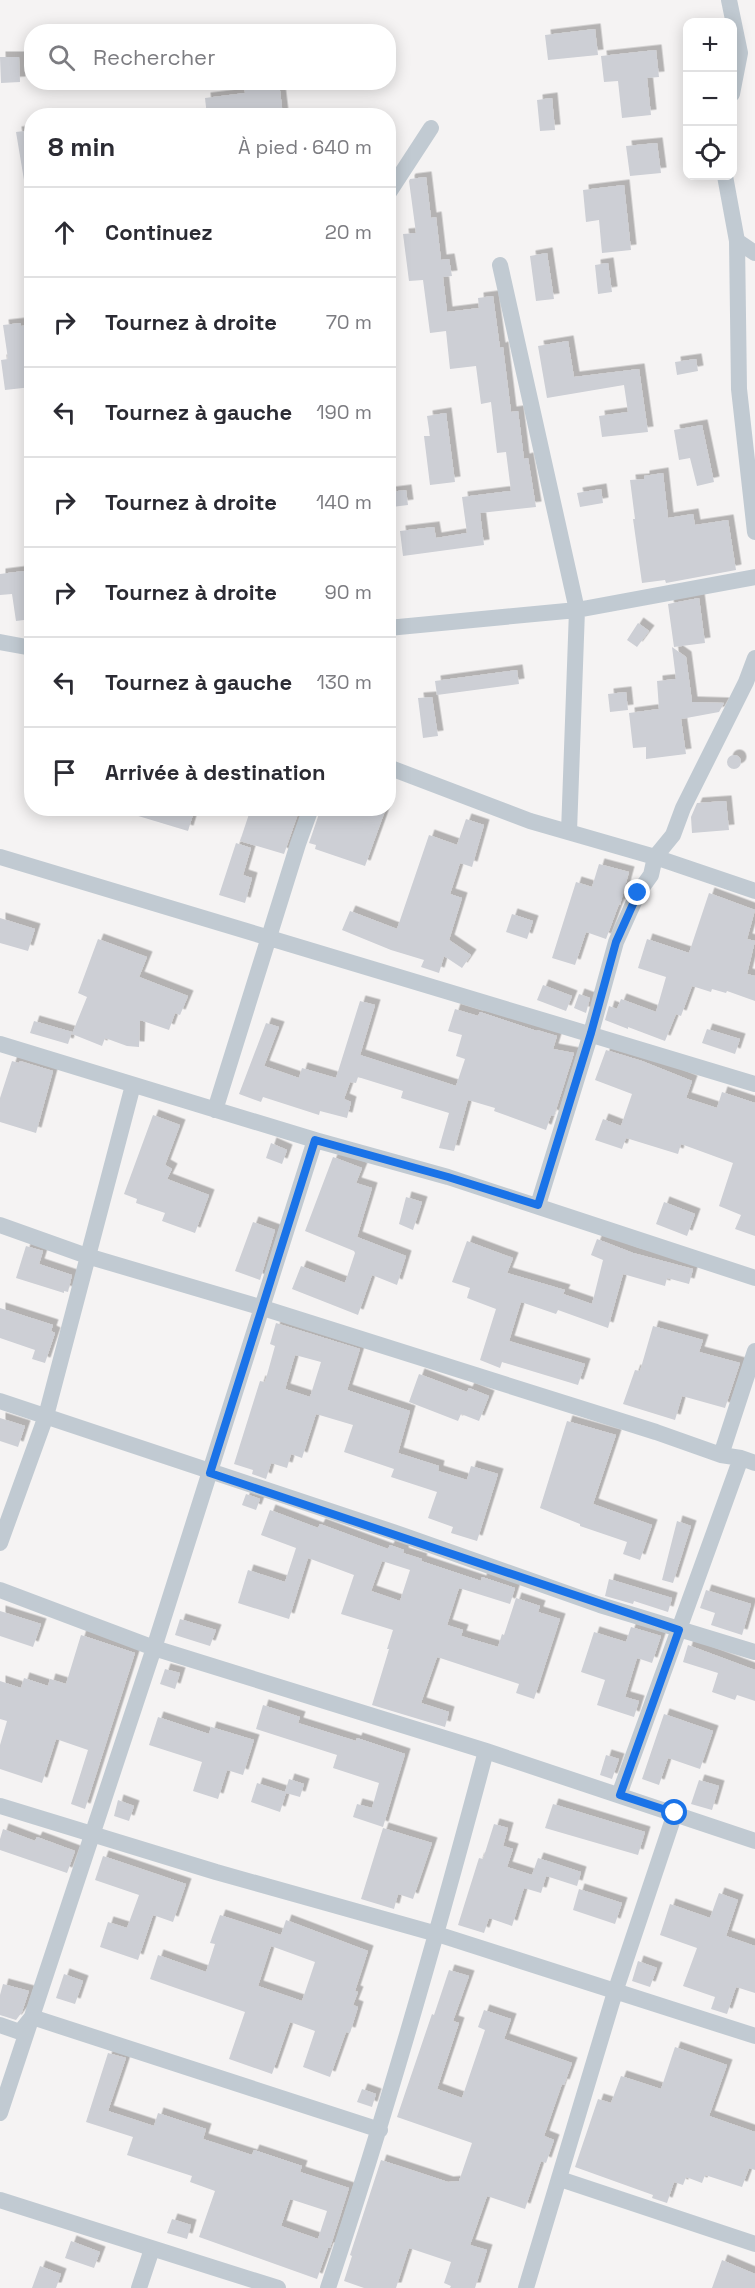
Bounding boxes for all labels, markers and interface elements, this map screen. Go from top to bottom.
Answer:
map controls [683,18,737,180]
button: + [683,18,737,72]
search box [24,24,396,90]
icon: search [45,41,78,74]
text: Rechercher [93,43,215,71]
button: − [683,72,737,126]
button: locate [683,126,737,180]
text: 8 min [48,130,115,164]
text: À pied · 640 m [238,134,372,160]
icon: ahead [48,216,81,249]
text: Continuez [105,218,213,246]
text: 20 m [325,219,372,245]
icon: right [48,306,81,339]
text: Tournez à droite [105,308,277,336]
text: 70 m [326,309,372,335]
icon: left [48,396,81,429]
text: Tournez à gauche [105,398,292,426]
text: 190 m [316,399,372,425]
icon: right [48,486,81,519]
text: Tournez à droite [105,488,277,516]
text: 140 m [316,489,372,515]
icon: right [48,576,81,609]
text: Tournez à droite [105,578,277,606]
text: 90 m [325,579,372,605]
icon: left [48,666,81,699]
text: Tournez à gauche [105,668,292,696]
text: 130 m [316,669,372,695]
icon: arrive [48,756,81,789]
text: Arrivée à destination [105,758,326,786]
route end [624,879,650,905]
route start [661,1799,687,1825]

